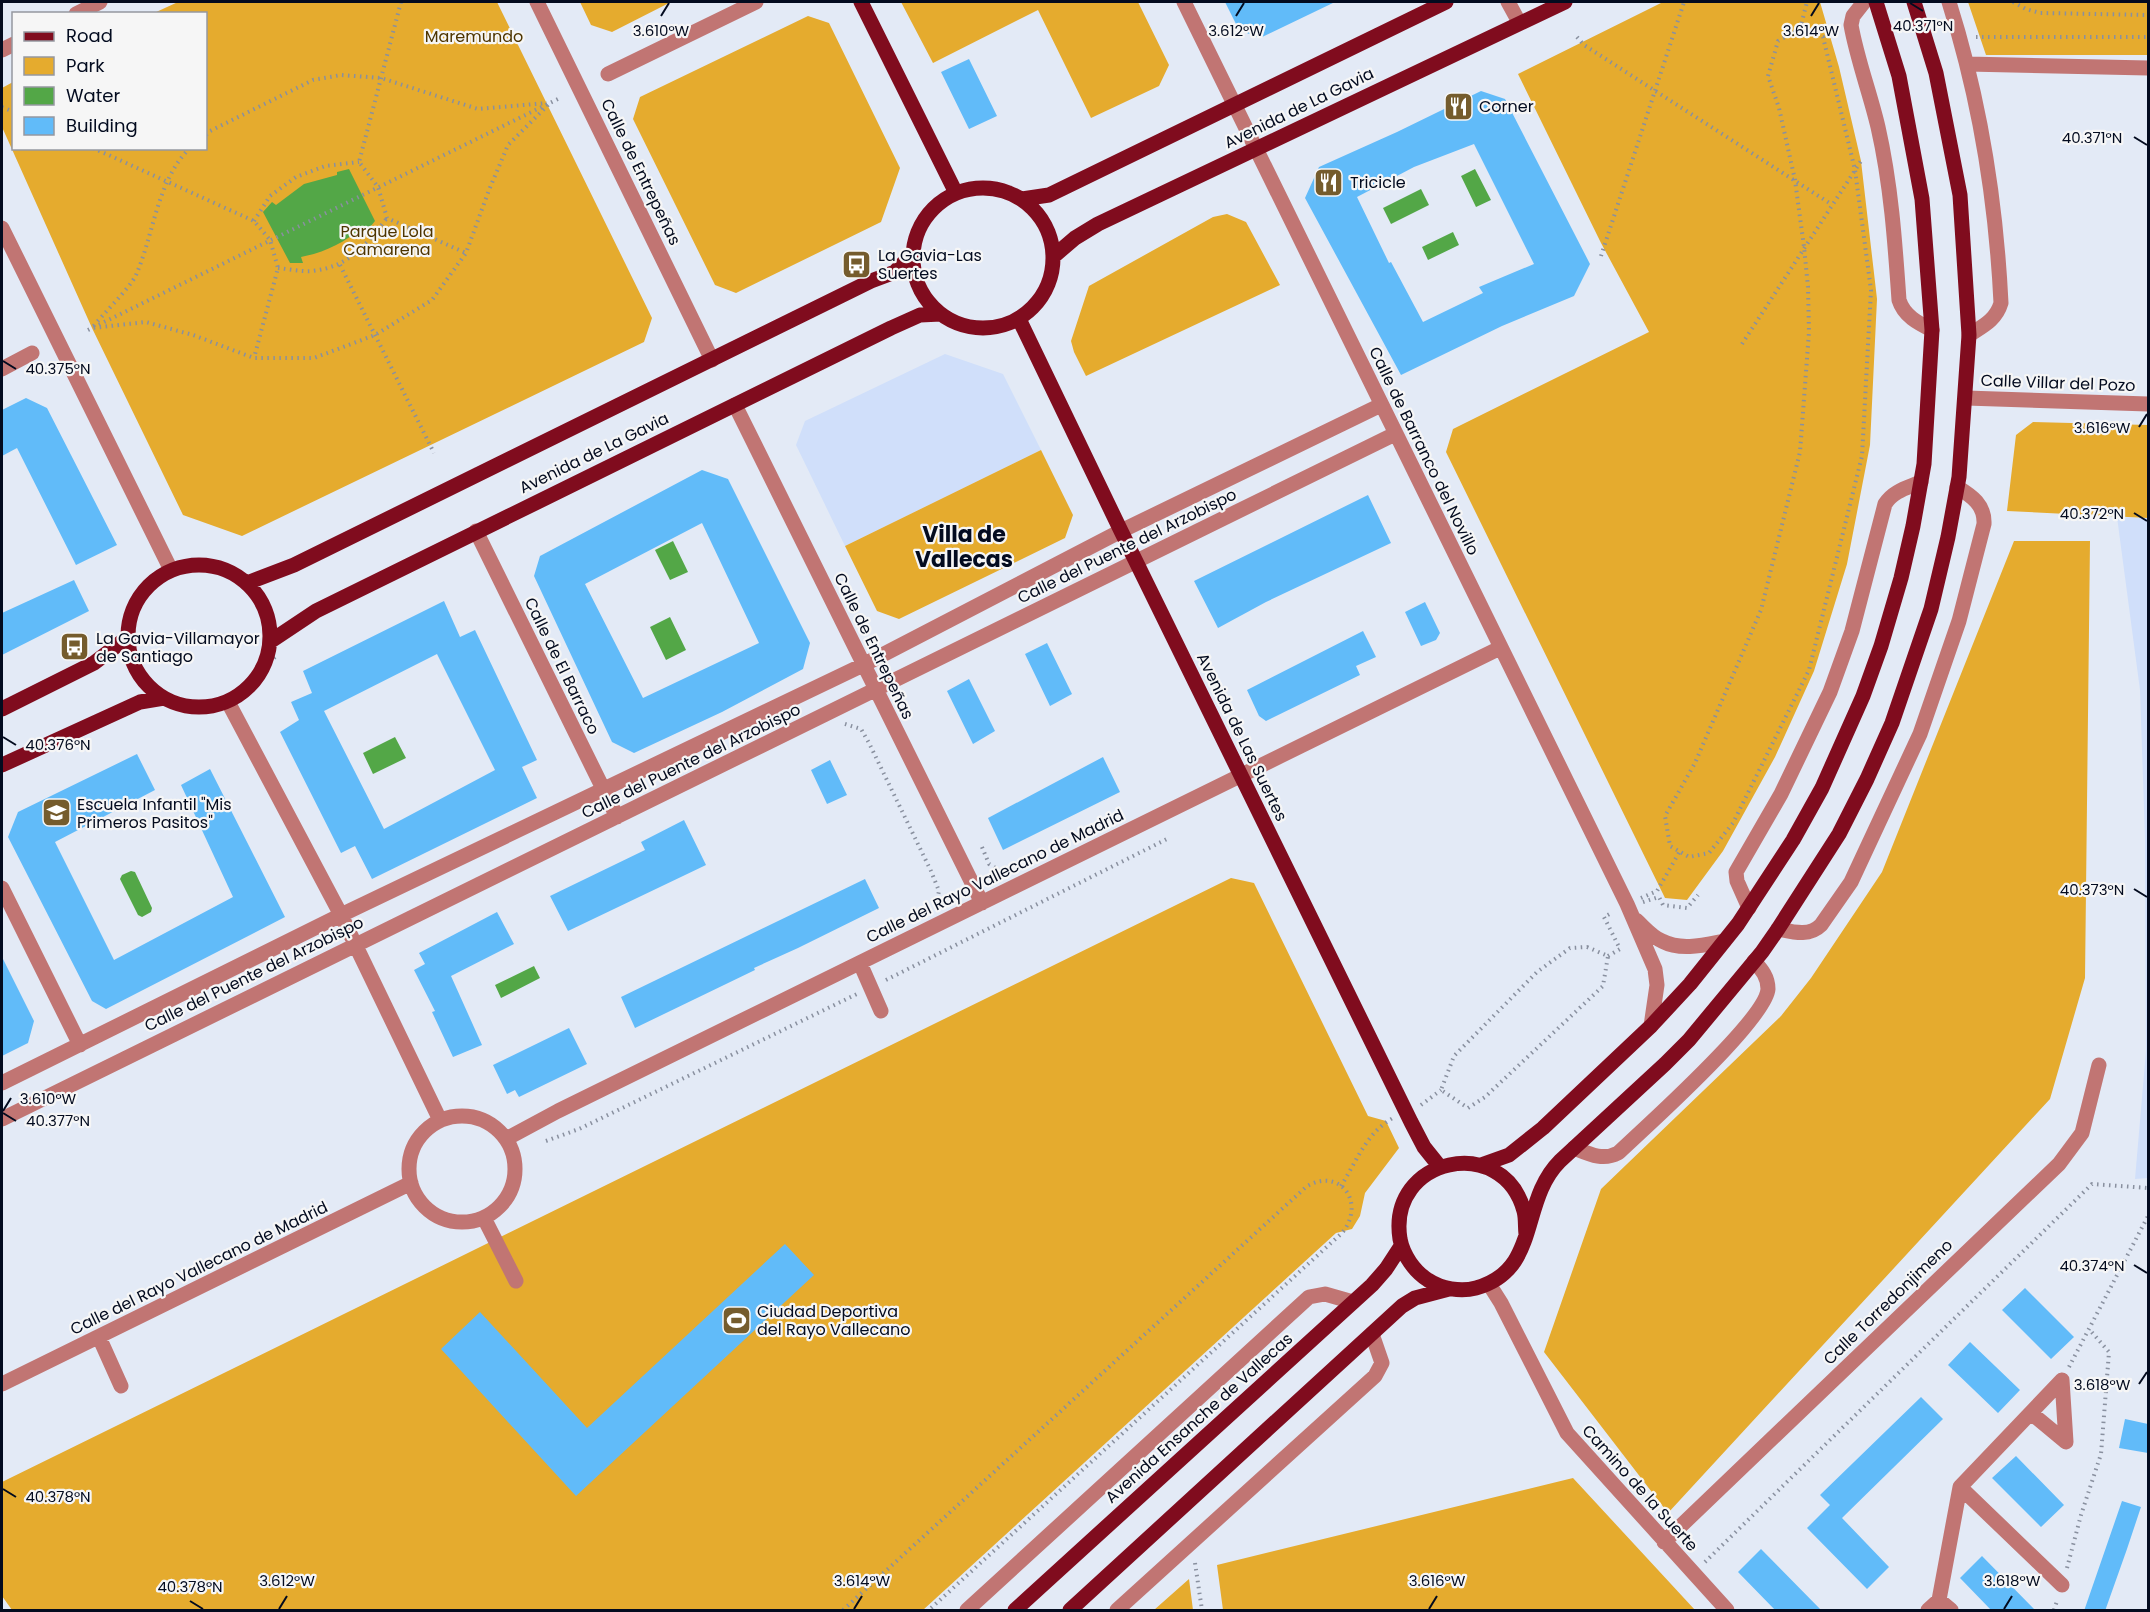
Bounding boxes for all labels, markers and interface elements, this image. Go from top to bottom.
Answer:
legend [12,12,207,150]
text: 40.371°N [1893,15,1953,36]
text: 3.610°W [633,20,690,41]
text: 3.612°W [1208,20,1264,41]
text: 3.614°W [1783,20,1840,41]
text: Road [66,23,113,48]
park label: Maremundo [425,25,523,48]
text: Park [66,53,105,78]
street label: Avenida de La Gavia [1220,62,1378,154]
text: Water [66,83,120,108]
restaurant icon: Corner [1442,90,1474,122]
street label: Calle de Entrepeñas [595,95,687,249]
place label: Corner [1479,95,1534,118]
text: Building [66,113,138,138]
text: 40.371°N [2062,127,2122,148]
restaurant icon: Tricicle [1313,166,1345,198]
place label: Tricicle [1350,171,1406,194]
park label: Parque Lola Camarena [340,220,434,261]
place label: La Gavia-Las Suertes [878,244,982,285]
bus stop icon: La Gavia-Las Suertes [841,248,873,280]
street label: Calle de Barranco del Novillo [1363,343,1485,559]
text: 40.375°N [25,358,91,379]
street label: Calle Villar del Pozo [1980,369,2136,397]
street label: Avenida de La Gavia [515,407,673,499]
text: 3.616°W [2074,417,2131,438]
street label: Calle del Puente del Arzobispo [1014,483,1240,609]
text: 40.372°N [2060,503,2124,524]
district label: Villa de Vallecas [915,519,1013,575]
street label: Calle de Entrepeñas [828,569,920,723]
street label: Calle de El Barraco [519,594,605,738]
place label: La Gavia-Villamayor de Santiago [96,627,260,668]
bus stop icon: La Gavia-Villamayor de Santiago [59,631,91,663]
street label: Avenida de Las Suertes [1191,649,1293,825]
street label: Calle del Puente del Arzobispo [578,698,804,824]
text: 40.376°N [25,734,91,755]
place label: Escuela Infantil "Mis Primeros Pasitos" [77,793,232,834]
school or university icon: Escuela Infantil "Mis Primeros Pasitos" [40,797,72,829]
street label: Calle del Rayo Vallecano de Madrid [862,803,1128,949]
text: 40.373°N [2060,879,2124,900]
street label: Calle del Puente del Arzobispo [141,911,367,1037]
text: 3.610°W [20,1088,77,1109]
text: 40.377°N [26,1110,90,1131]
street label: Calle del Rayo Vallecano de Madrid [66,1195,332,1341]
street label: Calle Torredonjimeno [1818,1234,1958,1370]
text: 40.374°N [2059,1255,2125,1276]
place label: Ciudad Deportiva del Rayo Vallecano [757,1300,910,1341]
sports icon: Ciudad Deportiva del Rayo Vallecano [720,1304,752,1336]
street label: Avenida Ensanche de Vallecas [1100,1327,1298,1509]
text: 3.618°W [2074,1374,2131,1395]
street label: Camino de la Suerte [1577,1420,1703,1557]
text: 40.378°N [25,1486,91,1507]
text: 3.612°W [259,1570,315,1591]
text: 3.614°W [834,1570,891,1591]
text: 3.616°W [1409,1570,1466,1591]
text: 3.618°W [1984,1570,2041,1591]
text: 40.378°N [157,1576,223,1597]

